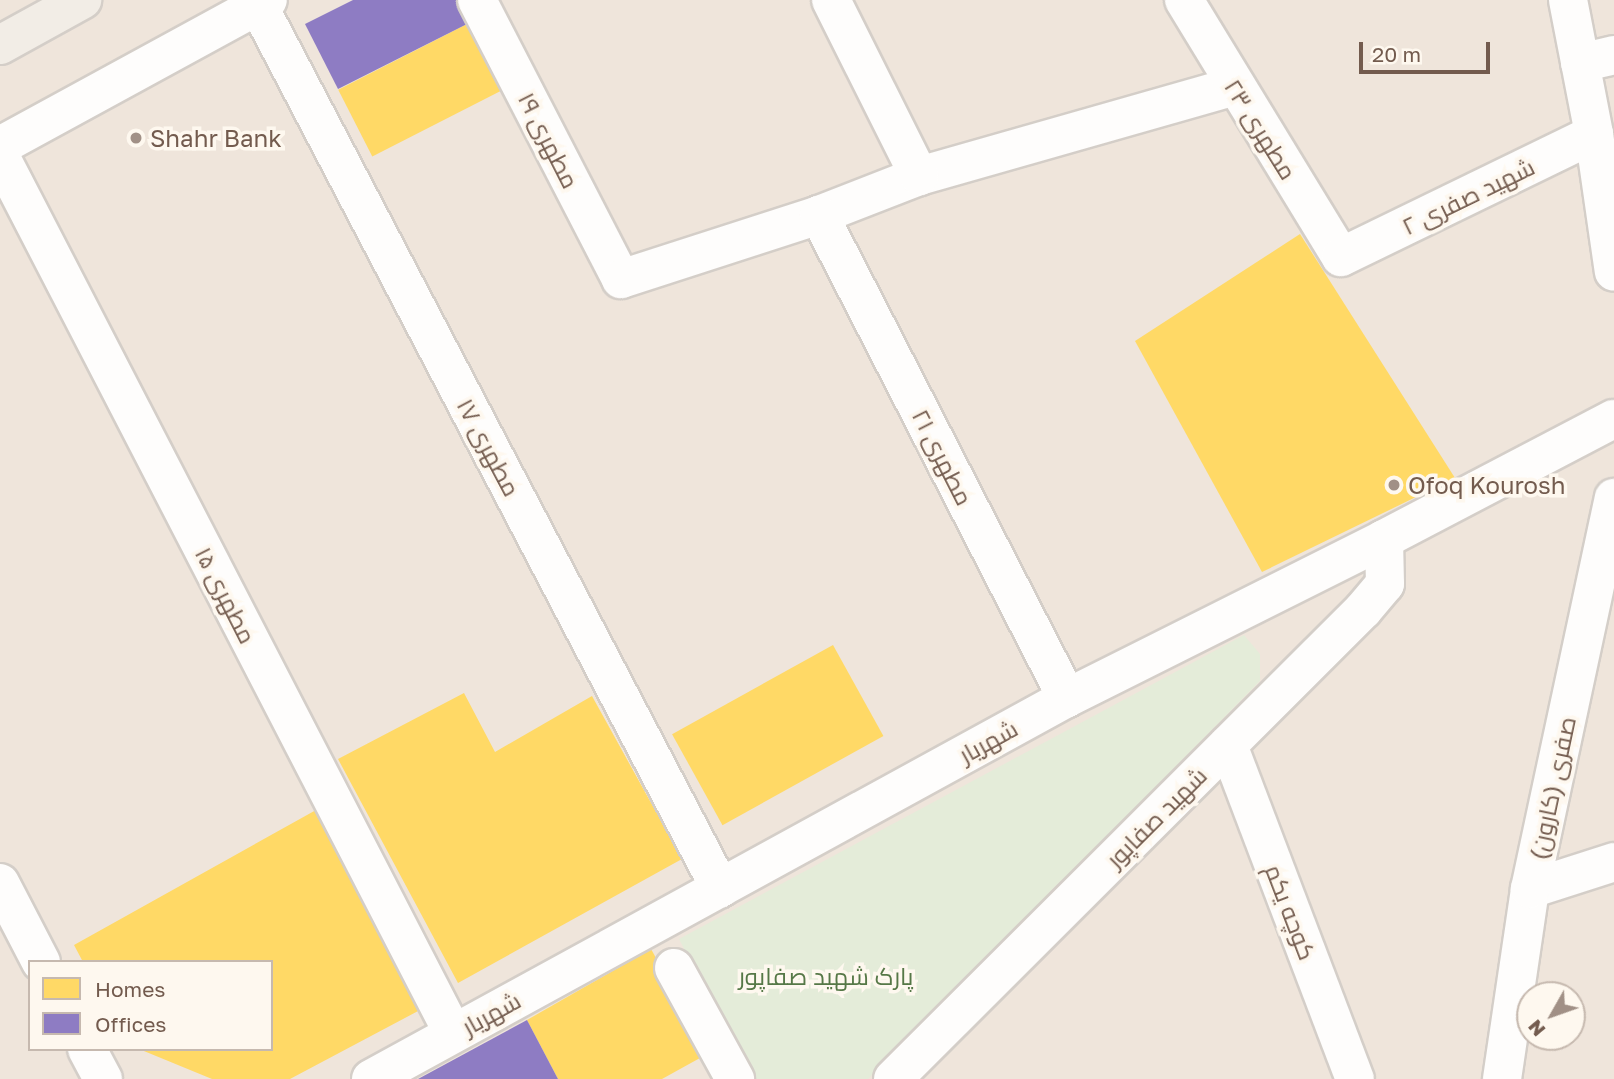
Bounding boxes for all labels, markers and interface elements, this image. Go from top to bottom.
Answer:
scale bar [1362,28,1493,72]
text: 20 m [1372,41,1421,67]
street label: مطهری ۲۳ [1219,74,1303,184]
street label: مطهری ۱۹ [513,87,585,193]
place label: Shahr Bank [150,124,282,152]
marker: Shahr Bank [128,130,144,146]
street label: شهید صفری ۲ [1397,152,1539,240]
street label: مطهری ۱۷ [451,393,527,501]
street label: مطهری ۲۱ [907,404,979,510]
place label: Ofoq Kourosh [1408,471,1565,499]
marker: Ofoq Kourosh [1386,477,1402,493]
street label: مطهری ۱۵ [189,542,263,648]
street label: شهریار [954,713,1022,769]
street label: صفری (کارون) [1523,714,1581,862]
street label: شهید صفاپور [1100,761,1212,873]
street label: کوچه یکم [1260,860,1322,964]
legend [28,960,273,1051]
park label: پارک شهید صفاپور [739,962,913,990]
text: Homes [95,976,165,1002]
north arrow [1516,981,1586,1051]
street label: شهریار [457,985,525,1041]
text: Offices [95,1011,166,1037]
text: N [1523,1016,1550,1041]

